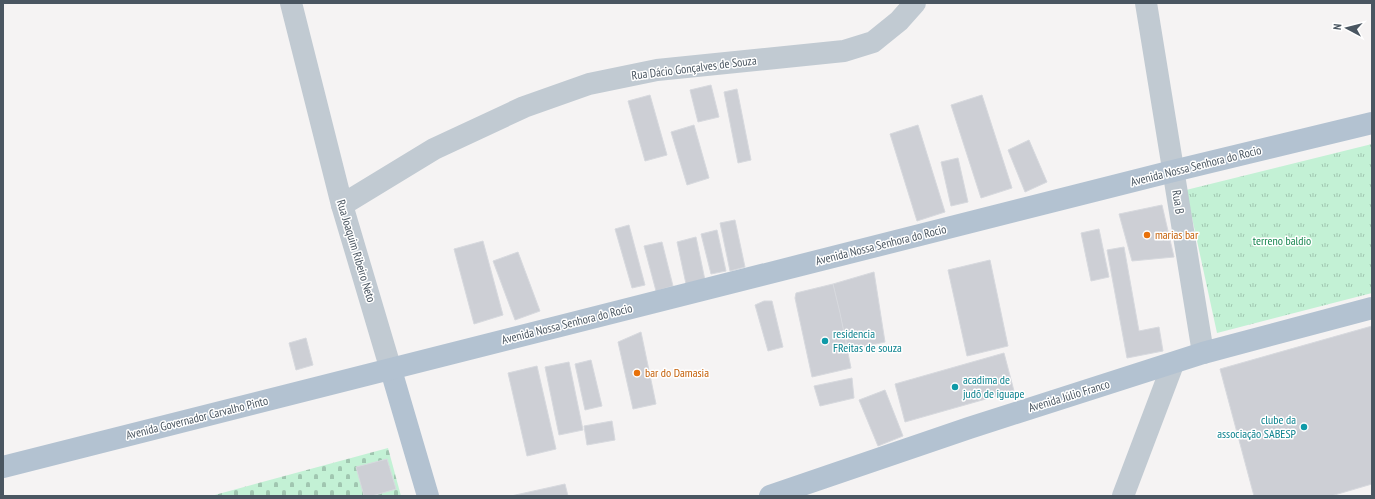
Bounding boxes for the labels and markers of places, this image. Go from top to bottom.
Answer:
place label: marias bar [1155,227,1199,242]
marker: marias bar [1142,230,1152,240]
place label: residencia FReitas de souza [833,326,902,355]
marker: residencia FReitas de souza [820,336,830,346]
place label: bar do Damasia [645,365,709,380]
marker: bar do Damasia [632,368,642,378]
place label: acadima de judõ de iguape [963,372,1024,401]
marker: acadima de judõ de iguape [950,382,960,392]
place label: clube da associação SABESP [1217,412,1297,441]
marker: clube da associação SABESP [1299,422,1309,432]

